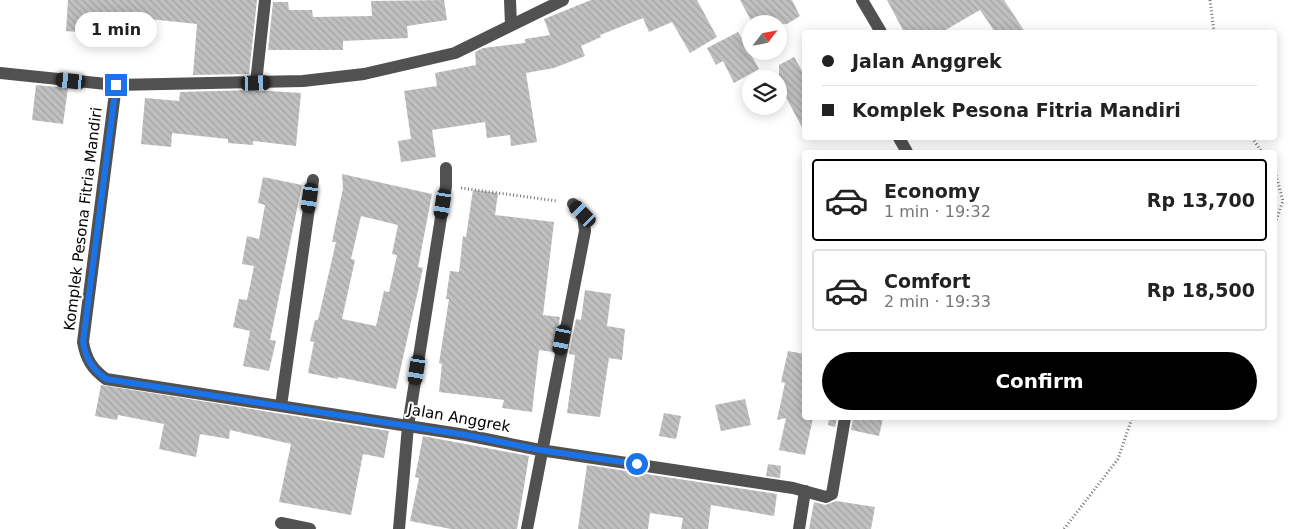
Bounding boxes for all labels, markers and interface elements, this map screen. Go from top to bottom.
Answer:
callout: 1 min [75,12,157,48]
north arrow [742,15,788,60]
map controls [742,15,787,115]
text: 1 min [91,20,141,39]
text: Jalan Anggrek [852,50,1002,72]
button: layers [742,70,787,115]
car [55,72,86,90]
route end [105,74,127,96]
car [240,75,271,91]
text: Komplek Pesona Fitria Mandiri [852,99,1181,121]
street label: Komplek Pesona Fitria Mandiri [60,106,106,332]
icon: car [824,178,869,223]
text: Economy [884,180,980,202]
car [300,182,319,214]
car [433,188,452,220]
text: Rp 13,700 [1147,189,1255,211]
car [567,198,598,230]
text: 1 min · 19:32 [884,202,991,221]
icon: car [824,268,869,313]
text: Comfort [884,270,971,292]
text: Rp 18,500 [1147,279,1255,301]
text: 2 min · 19:33 [884,292,991,311]
car [551,324,572,356]
button: Confirm [822,352,1257,410]
car [407,354,426,386]
street label: Jalan Anggrek [405,400,512,436]
route start [626,453,648,475]

